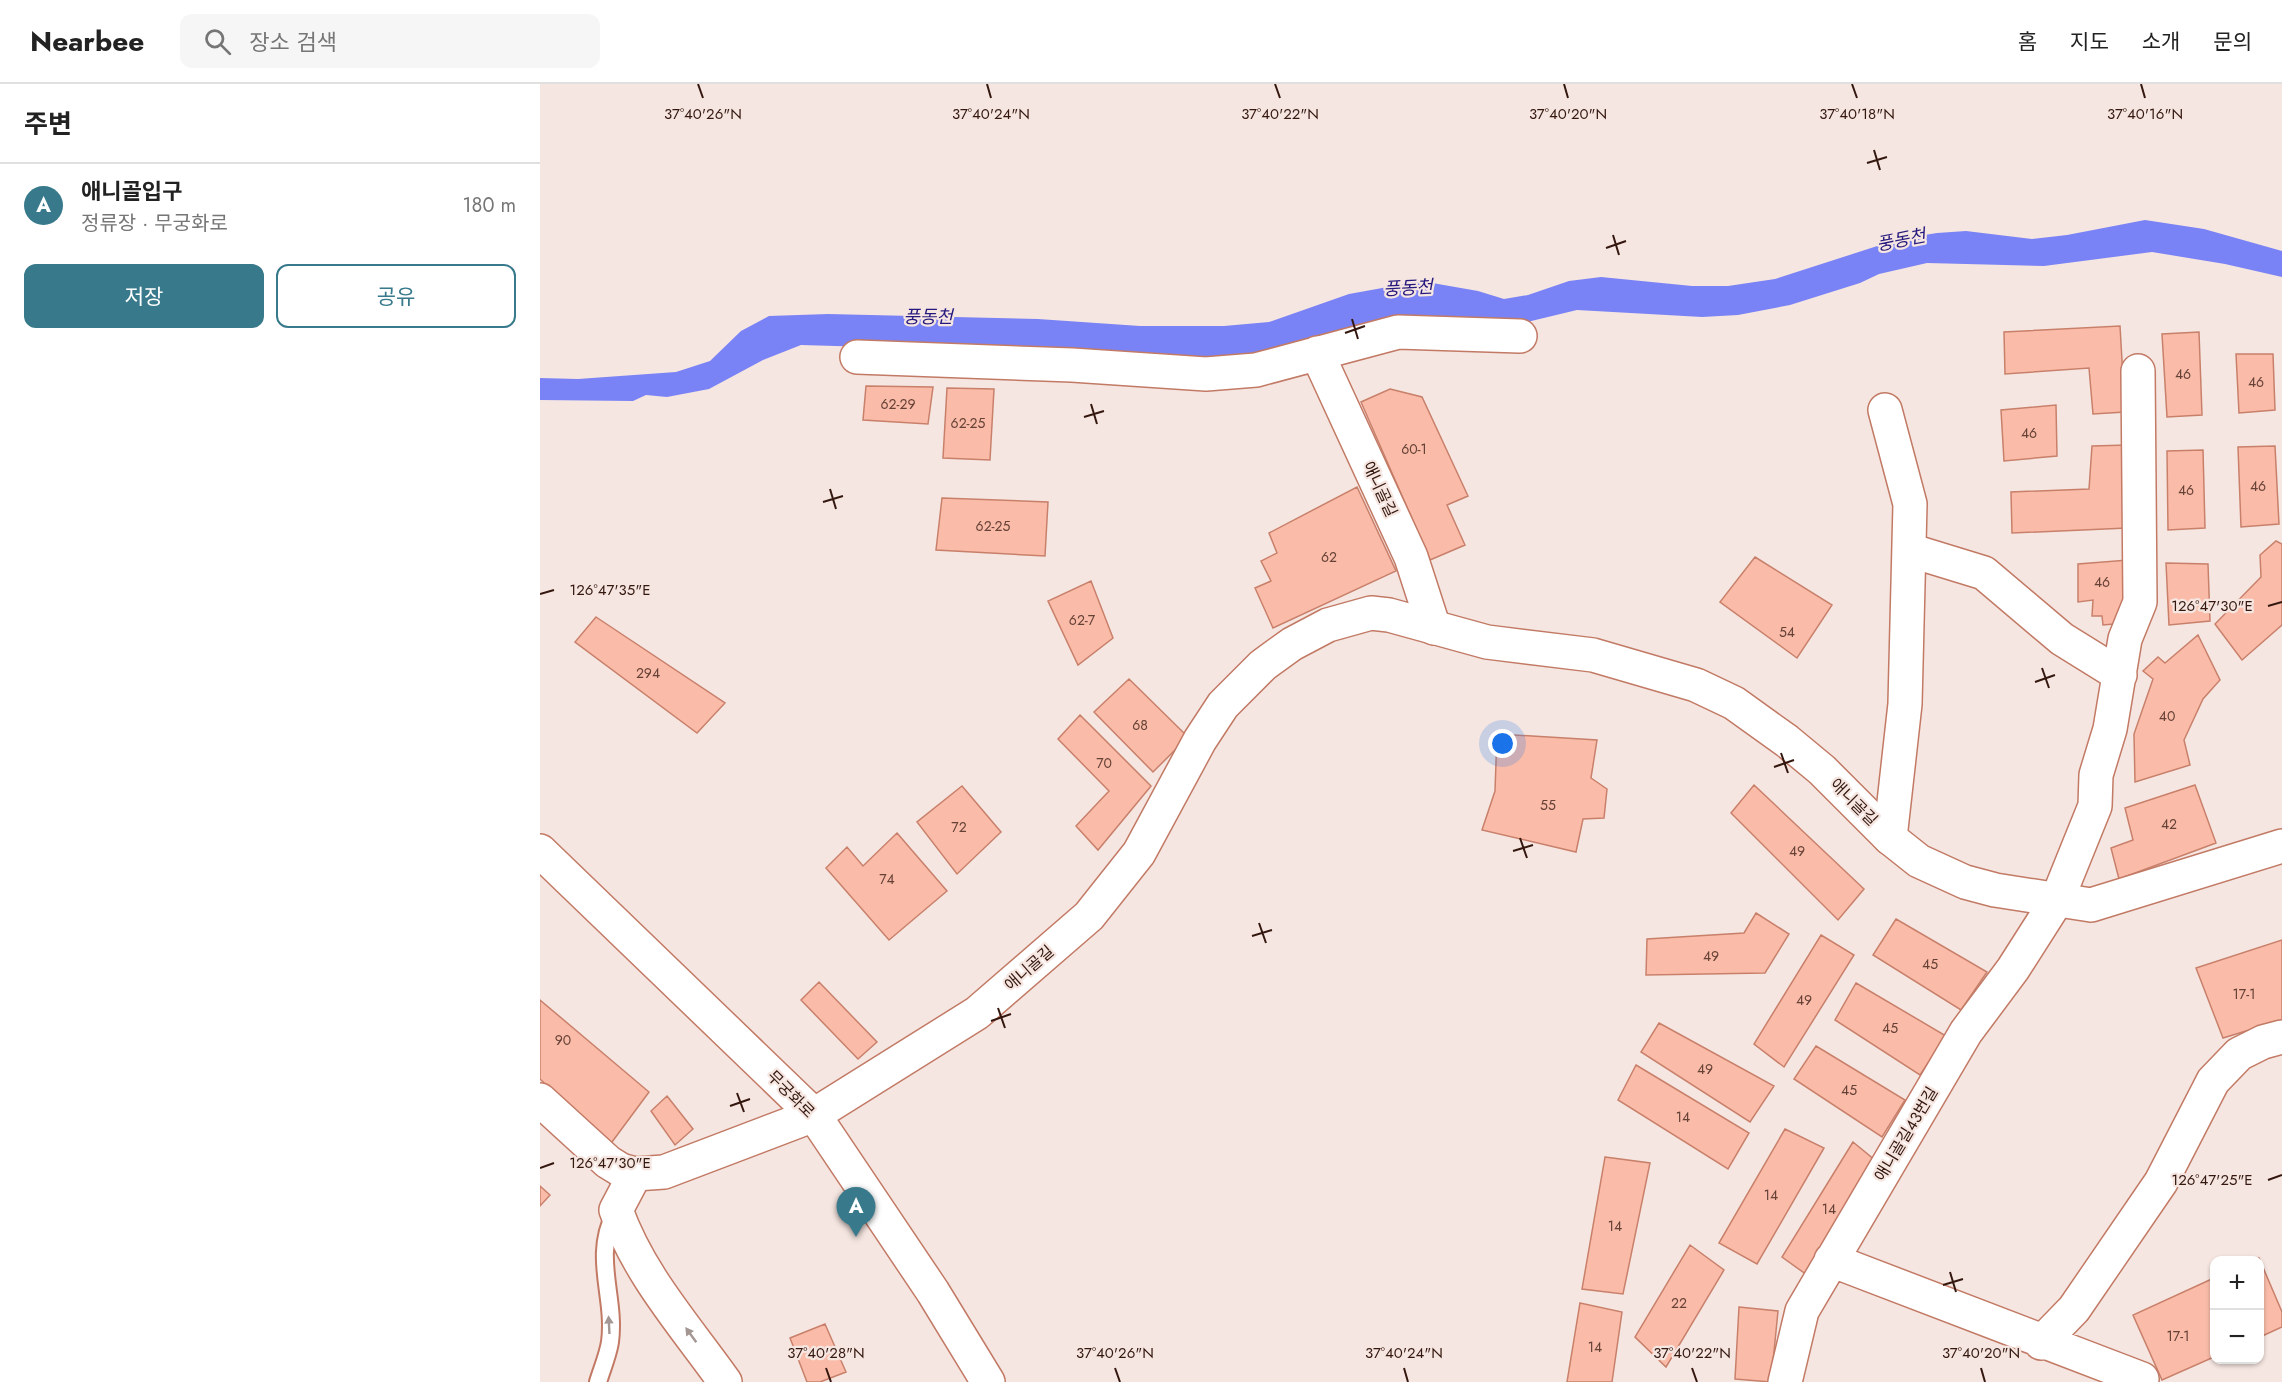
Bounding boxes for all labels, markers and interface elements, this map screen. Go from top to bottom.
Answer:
search box [180,14,600,68]
text: Nearbee [30,21,144,62]
icon: search [201,25,234,58]
text: 장소 검색 [249,26,337,58]
text: 홈 [2018,27,2037,57]
text: 지도 [2070,27,2109,57]
text: 소개 [2142,27,2180,57]
text: 문의 [2213,27,2252,57]
text: 37°40'26"N [664,103,742,125]
text: 37°40'24"N [952,103,1030,125]
text: 37°40'22"N [1241,103,1319,125]
text: 37°40'20"N [1529,103,1607,125]
text: 37°40'18"N [1819,103,1895,125]
text: 37°40'16"N [2107,103,2183,125]
text: 주변 [24,105,72,143]
text: 애니골입구 [81,175,182,207]
text: A [36,191,51,220]
text: 180 m [462,191,516,220]
text: 정류장 · 무궁화로 [81,209,228,238]
water label: 풍동천 [1874,222,1930,258]
button: 저장 [24,264,264,328]
button: 공유 [276,264,516,328]
water label: 풍동천 [1383,274,1436,302]
water label: 풍동천 [903,304,955,330]
house number: 46 [2175,364,2191,384]
house number: 46 [2248,372,2264,392]
house number: 62-29 [881,394,916,414]
house number: 62-25 [951,413,986,433]
house number: 46 [2021,423,2037,443]
house number: 60-1 [1401,439,1427,459]
street label: 애니골길 [1357,457,1403,521]
house number: 46 [2250,476,2266,496]
house number: 46 [2178,480,2194,500]
house number: 62-25 [976,516,1011,536]
house number: 62 [1321,547,1337,567]
house number: 46 [2094,572,2110,592]
text: 126°47'35"E [570,579,650,601]
text: 126°47'30"E [2171,595,2253,617]
house number: 62-7 [1069,610,1096,630]
house number: 54 [1779,622,1795,642]
house number: 294 [636,663,660,683]
house number: 40 [2159,706,2175,726]
house number: 68 [1132,715,1148,735]
your location [1488,729,1517,758]
house number: 70 [1096,753,1112,773]
street label: 애니골길 [1825,773,1883,831]
house number: 55 [1540,795,1556,815]
house number: 42 [2161,814,2177,834]
house number: 72 [951,817,967,837]
house number: 49 [1789,841,1805,861]
house number: 74 [879,869,895,889]
street label: 애니골길 [999,940,1059,996]
house number: 49 [1703,946,1719,966]
house number: 45 [1922,954,1938,974]
house number: 17-1 [2233,984,2255,1004]
house number: 49 [1796,990,1812,1010]
house number: 45 [1882,1018,1898,1038]
house number: 90 [555,1030,571,1050]
house number: 49 [1697,1059,1713,1079]
street label: 무궁화로 [762,1065,820,1123]
house number: 45 [1841,1080,1857,1100]
street label: 애니골길43번길 [1869,1082,1943,1186]
house number: 14 [1676,1107,1690,1127]
text: 126°47'30"E [569,1152,651,1174]
text: 126°47'25"E [2171,1169,2253,1191]
house number: 14 [1764,1185,1778,1205]
pin: A [836,1188,876,1237]
house number: 14 [1822,1199,1836,1219]
house number: 14 [1608,1216,1622,1236]
map controls [2210,1256,2264,1364]
button: + [2210,1256,2264,1310]
house number: 22 [1671,1293,1687,1313]
button: − [2210,1310,2264,1364]
one-way arrow [605,1316,614,1335]
house number: 17-1 [2167,1326,2189,1346]
one-way arrow [685,1327,697,1343]
house number: 14 [1588,1337,1602,1357]
text: 37°40'28"N [787,1342,865,1364]
text: 37°40'26"N [1076,1342,1154,1364]
text: 37°40'24"N [1365,1342,1443,1364]
text: 37°40'22"N [1653,1342,1731,1364]
text: 37°40'20"N [1942,1342,2020,1364]

